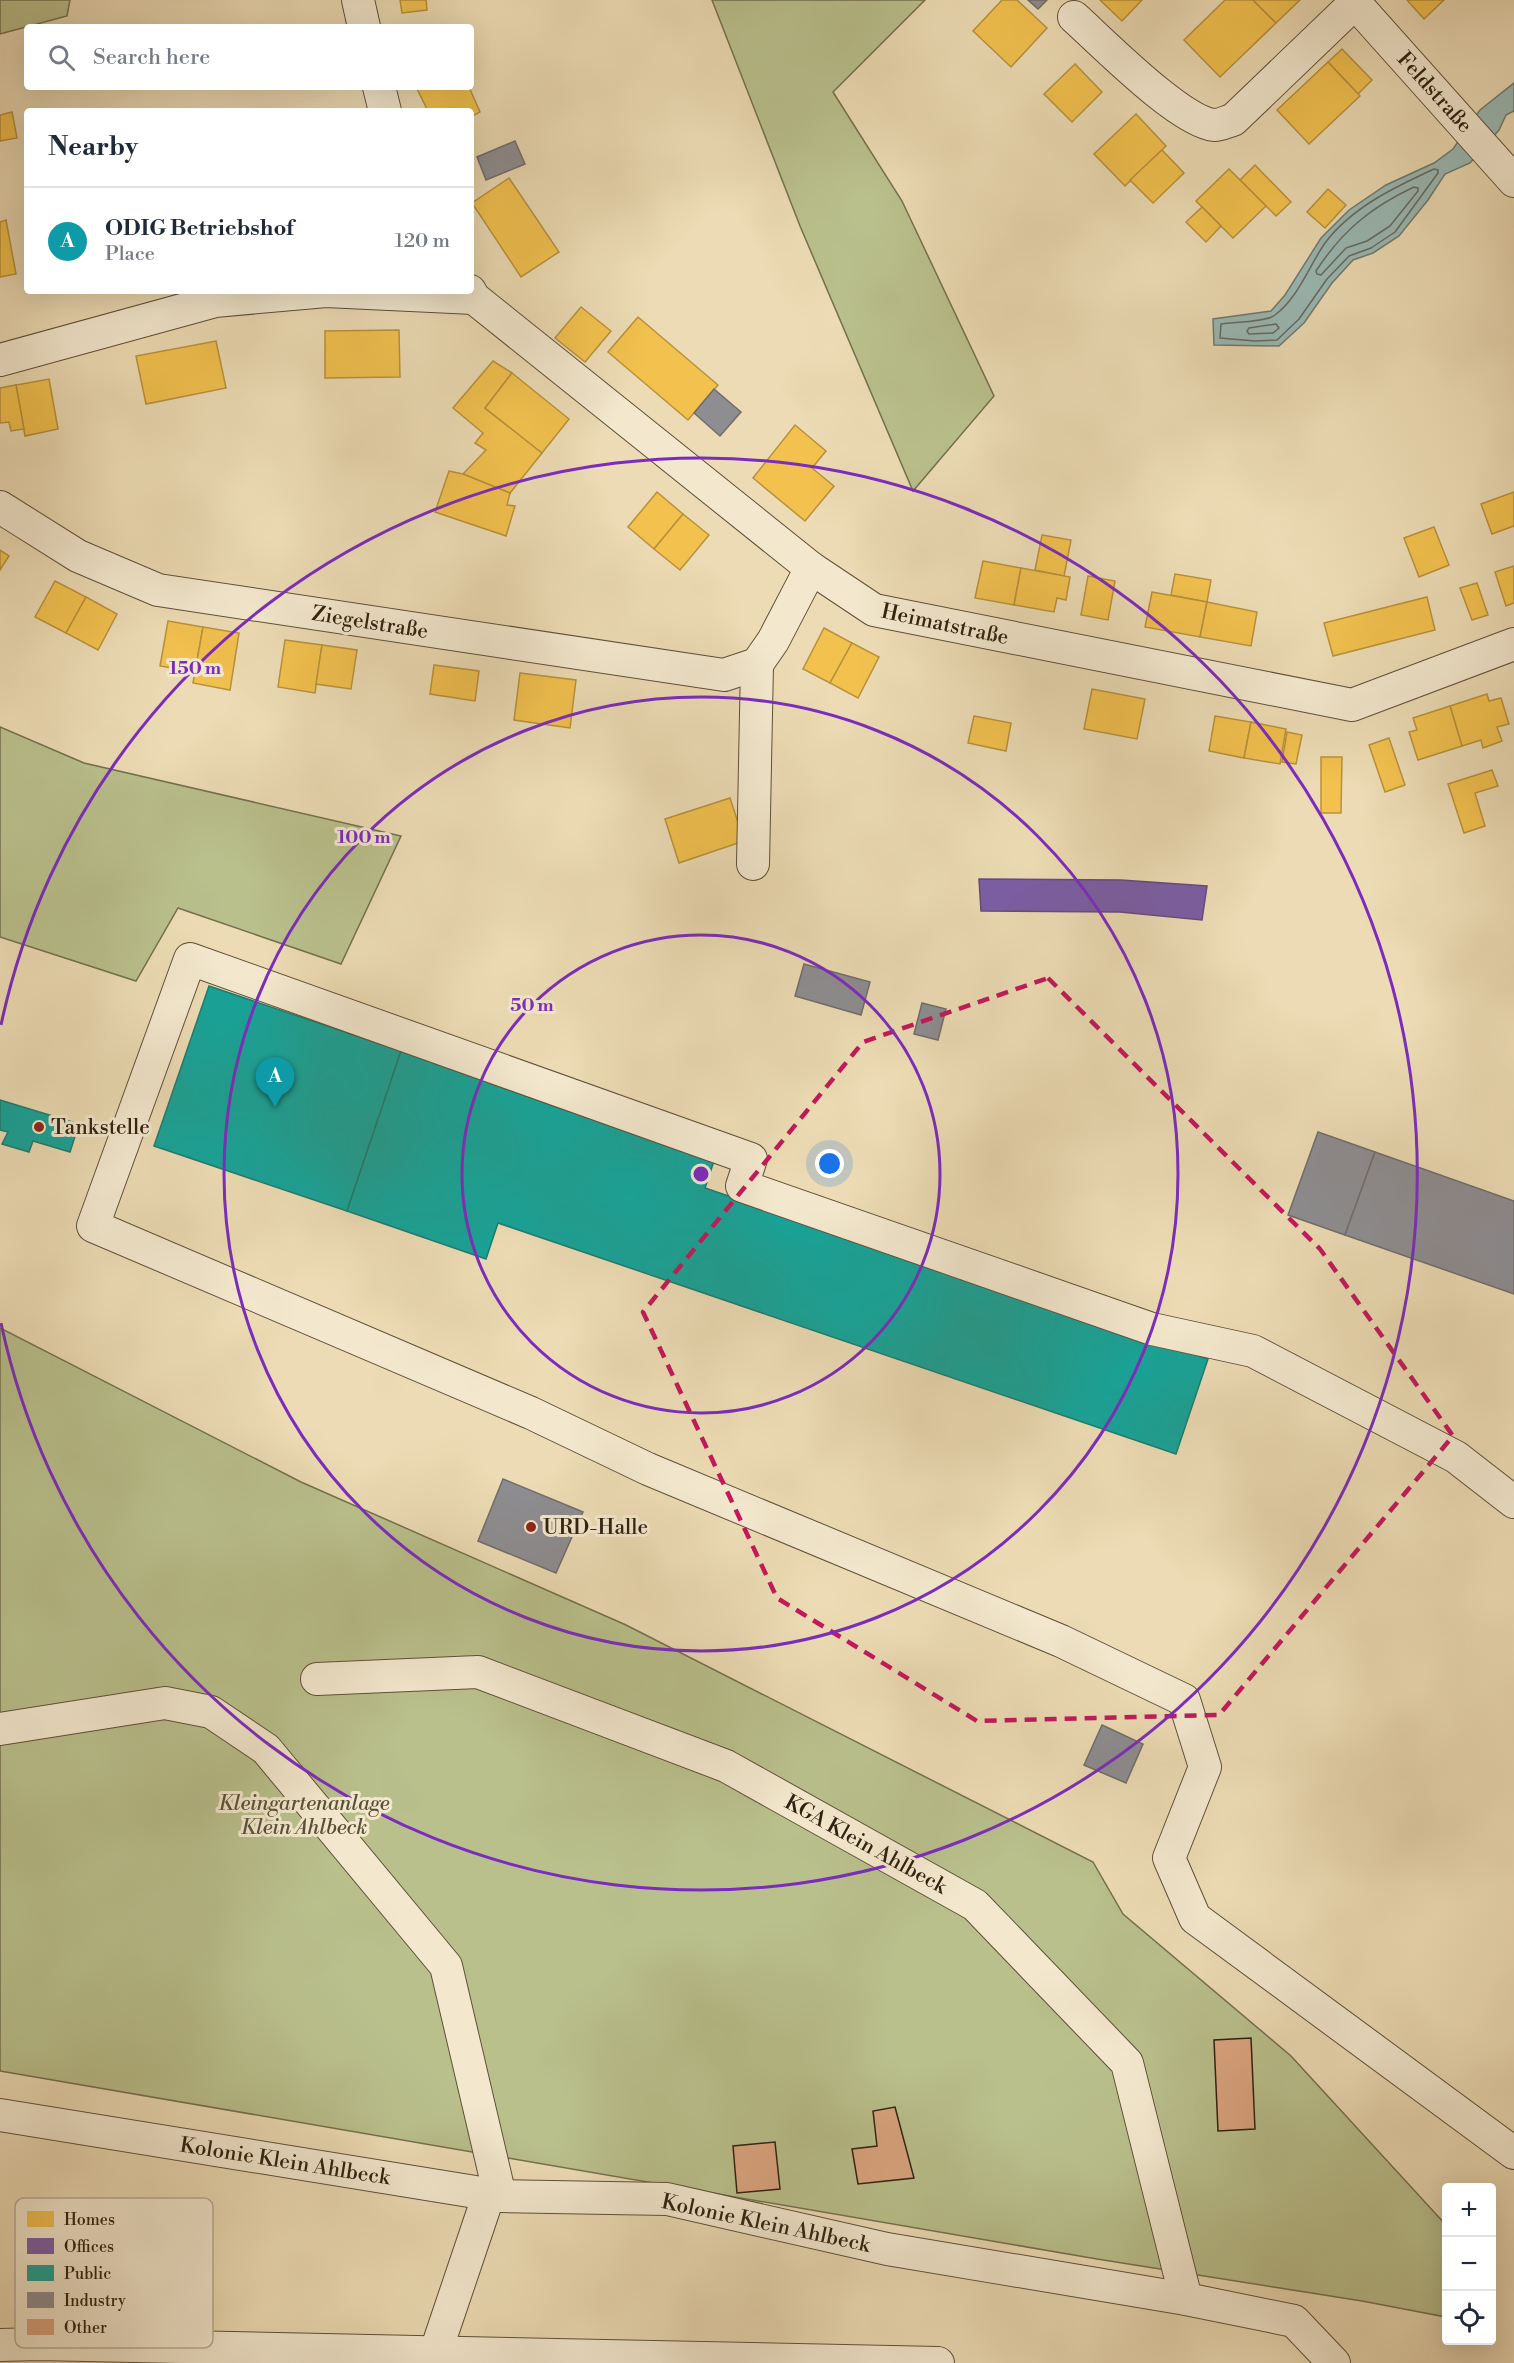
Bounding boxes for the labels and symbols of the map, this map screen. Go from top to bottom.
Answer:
street label: Feldstraße [1391,47,1477,139]
street label: Heimatstraße [879,599,1011,651]
street label: Ziegelstraße [310,601,430,645]
text: 150 m [169,657,222,680]
text: 100 m [337,826,391,849]
text: 50 m [510,994,554,1017]
pin: A [256,1058,294,1107]
place label: Tankstelle [51,1115,150,1141]
marker: Tankstelle [32,1120,46,1134]
your location [815,1149,844,1178]
centre of rings [691,1164,711,1184]
place label: URD-Halle [543,1515,648,1541]
marker: URD-Halle [524,1520,538,1534]
street label: KGA Klein Ahlbeck [780,1790,952,1901]
park label: Kleingartenanlage Klein Ahlbeck [218,1791,390,1841]
street label: Kolonie Klein Ahlbeck [178,2133,393,2192]
street label: Kolonie Klein Ahlbeck [659,2189,873,2259]
legend [15,2198,213,2348]
text: Homes [64,2210,115,2230]
text: Offices [64,2237,114,2257]
text: Public [64,2264,111,2284]
text: Industry [64,2291,126,2311]
text: Other [64,2318,107,2338]

